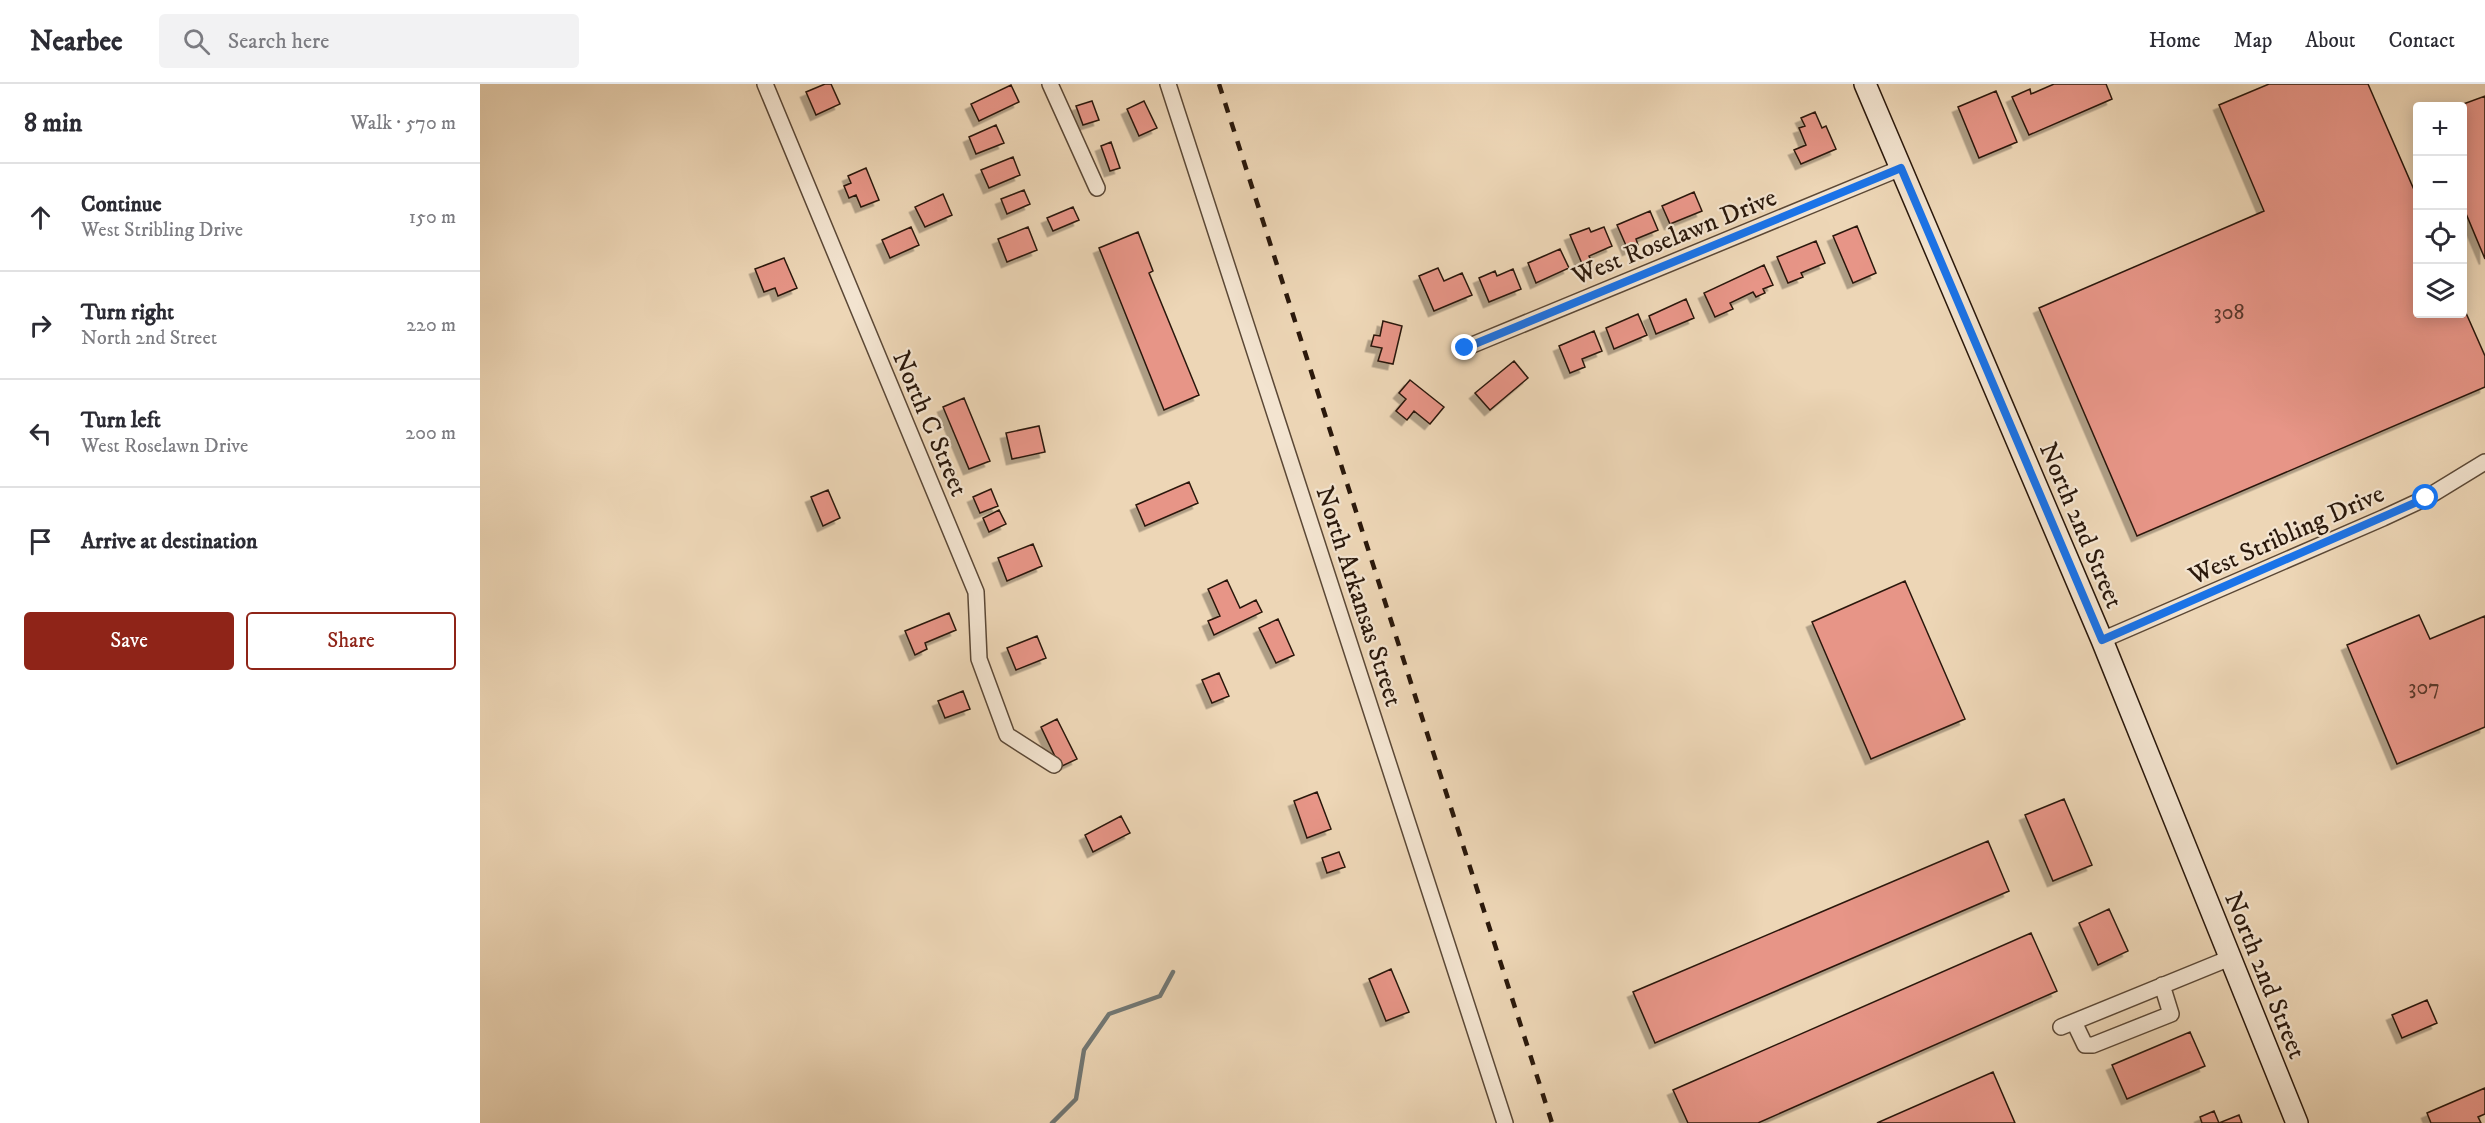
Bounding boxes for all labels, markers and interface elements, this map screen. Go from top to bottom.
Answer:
search box [159,14,579,68]
text: Nearbee [30,24,123,59]
icon: search [180,25,213,58]
text: Search here [228,28,329,55]
text: Home [2149,28,2201,54]
text: Map [2234,28,2272,54]
text: About [2305,28,2356,54]
text: Contact [2389,28,2455,54]
map controls [2413,102,2467,318]
button: + [2413,102,2467,156]
text: 8 min [24,107,82,140]
text: Walk · 570 m [351,111,456,136]
button: − [2413,156,2467,210]
street label: West Roselawn Drive [1567,181,1782,294]
text: Continue [81,191,162,218]
icon: ahead [24,201,57,234]
text: 150 m [409,205,456,230]
button: locate [2413,210,2467,264]
text: West Stribling Drive [81,218,243,243]
button: layers [2413,264,2467,318]
text: Turn right [81,299,174,326]
house number: 308 [2213,299,2245,326]
icon: right [24,309,57,342]
text: 220 m [406,313,456,338]
text: North 2nd Street [81,326,217,351]
route end [1451,334,1477,360]
street label: North C Street [884,346,975,501]
text: Turn left [81,407,161,434]
icon: left [24,417,57,450]
text: 200 m [405,421,456,446]
text: West Roselawn Drive [81,434,248,459]
street label: North 2nd Street [2031,438,2130,613]
street label: West Stribling Drive [2183,477,2389,594]
street label: North Arkansas Street [1307,482,1410,711]
route start [2412,484,2438,510]
icon: arrive [24,525,57,558]
text: Arrive at destination [81,528,258,555]
button: Save [24,612,234,670]
button: Share [246,612,456,670]
house number: 307 [2408,674,2440,701]
street label: North 2nd Street [2216,887,2313,1064]

